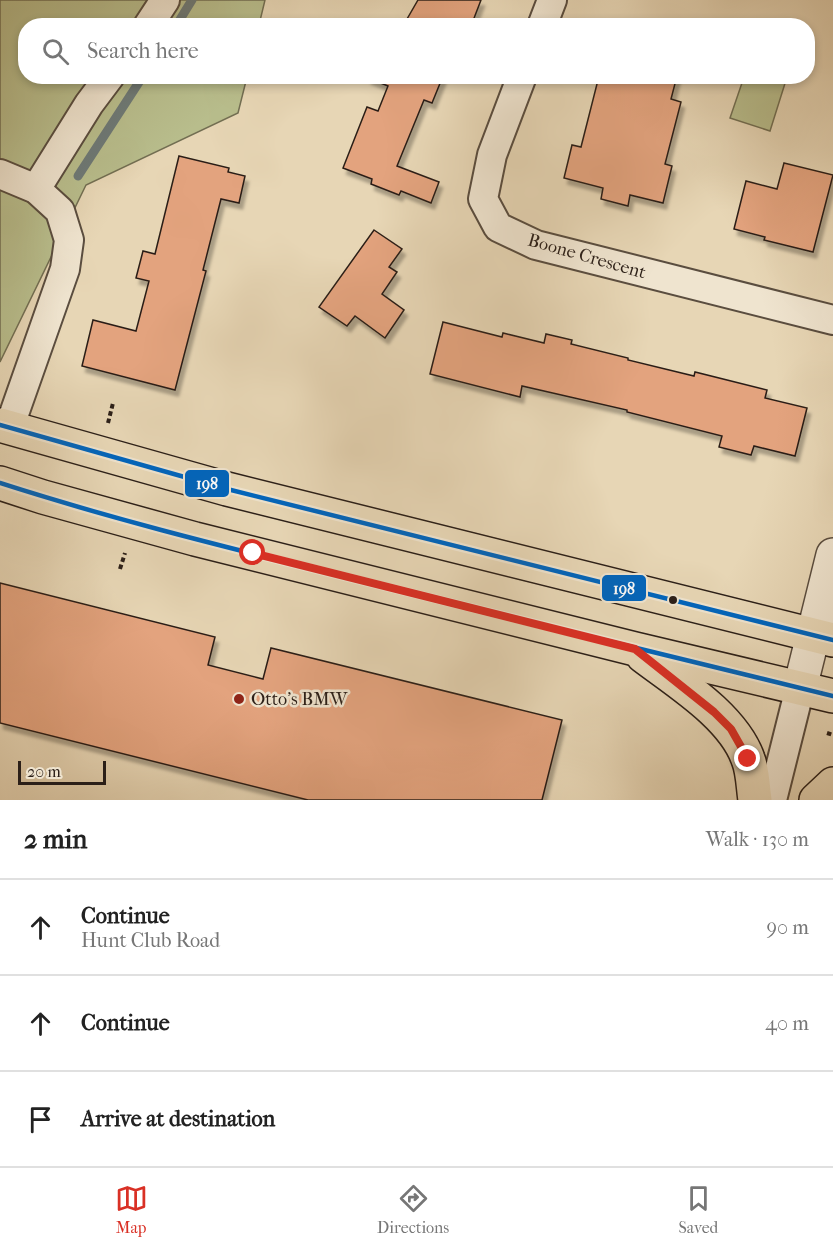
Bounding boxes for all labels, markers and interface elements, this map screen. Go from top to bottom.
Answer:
search box [18,18,815,84]
icon: search [39,35,72,68]
text: Search here [87,38,199,64]
street label: Boone Crescent [525,230,649,284]
line badge: 198 [184,469,230,498]
text: 198 [196,474,218,494]
route start [239,539,265,565]
line badge: 198 [601,574,647,602]
text: 198 [613,579,635,599]
unlabelled marker [667,594,679,606]
place label: Otto's BMW [251,689,349,710]
marker: Otto's BMW [232,692,246,706]
route end [734,745,760,771]
scale bar [18,758,106,786]
text: 20 m [27,762,61,781]
text: 2 min [24,824,87,855]
text: Walk · 130 m [706,828,809,851]
text: Continue [81,903,170,929]
icon: ahead [24,911,57,944]
text: 90 m [767,916,809,939]
text: Hunt Club Road [81,929,220,952]
icon: ahead [24,1007,57,1040]
text: Continue [81,1010,170,1036]
text: 40 m [765,1012,809,1035]
icon: arrive [24,1103,57,1136]
text: Arrive at destination [81,1106,275,1132]
tab: Map [115,1182,148,1237]
tab: Directions [377,1182,449,1237]
tab: Saved [679,1182,718,1237]

